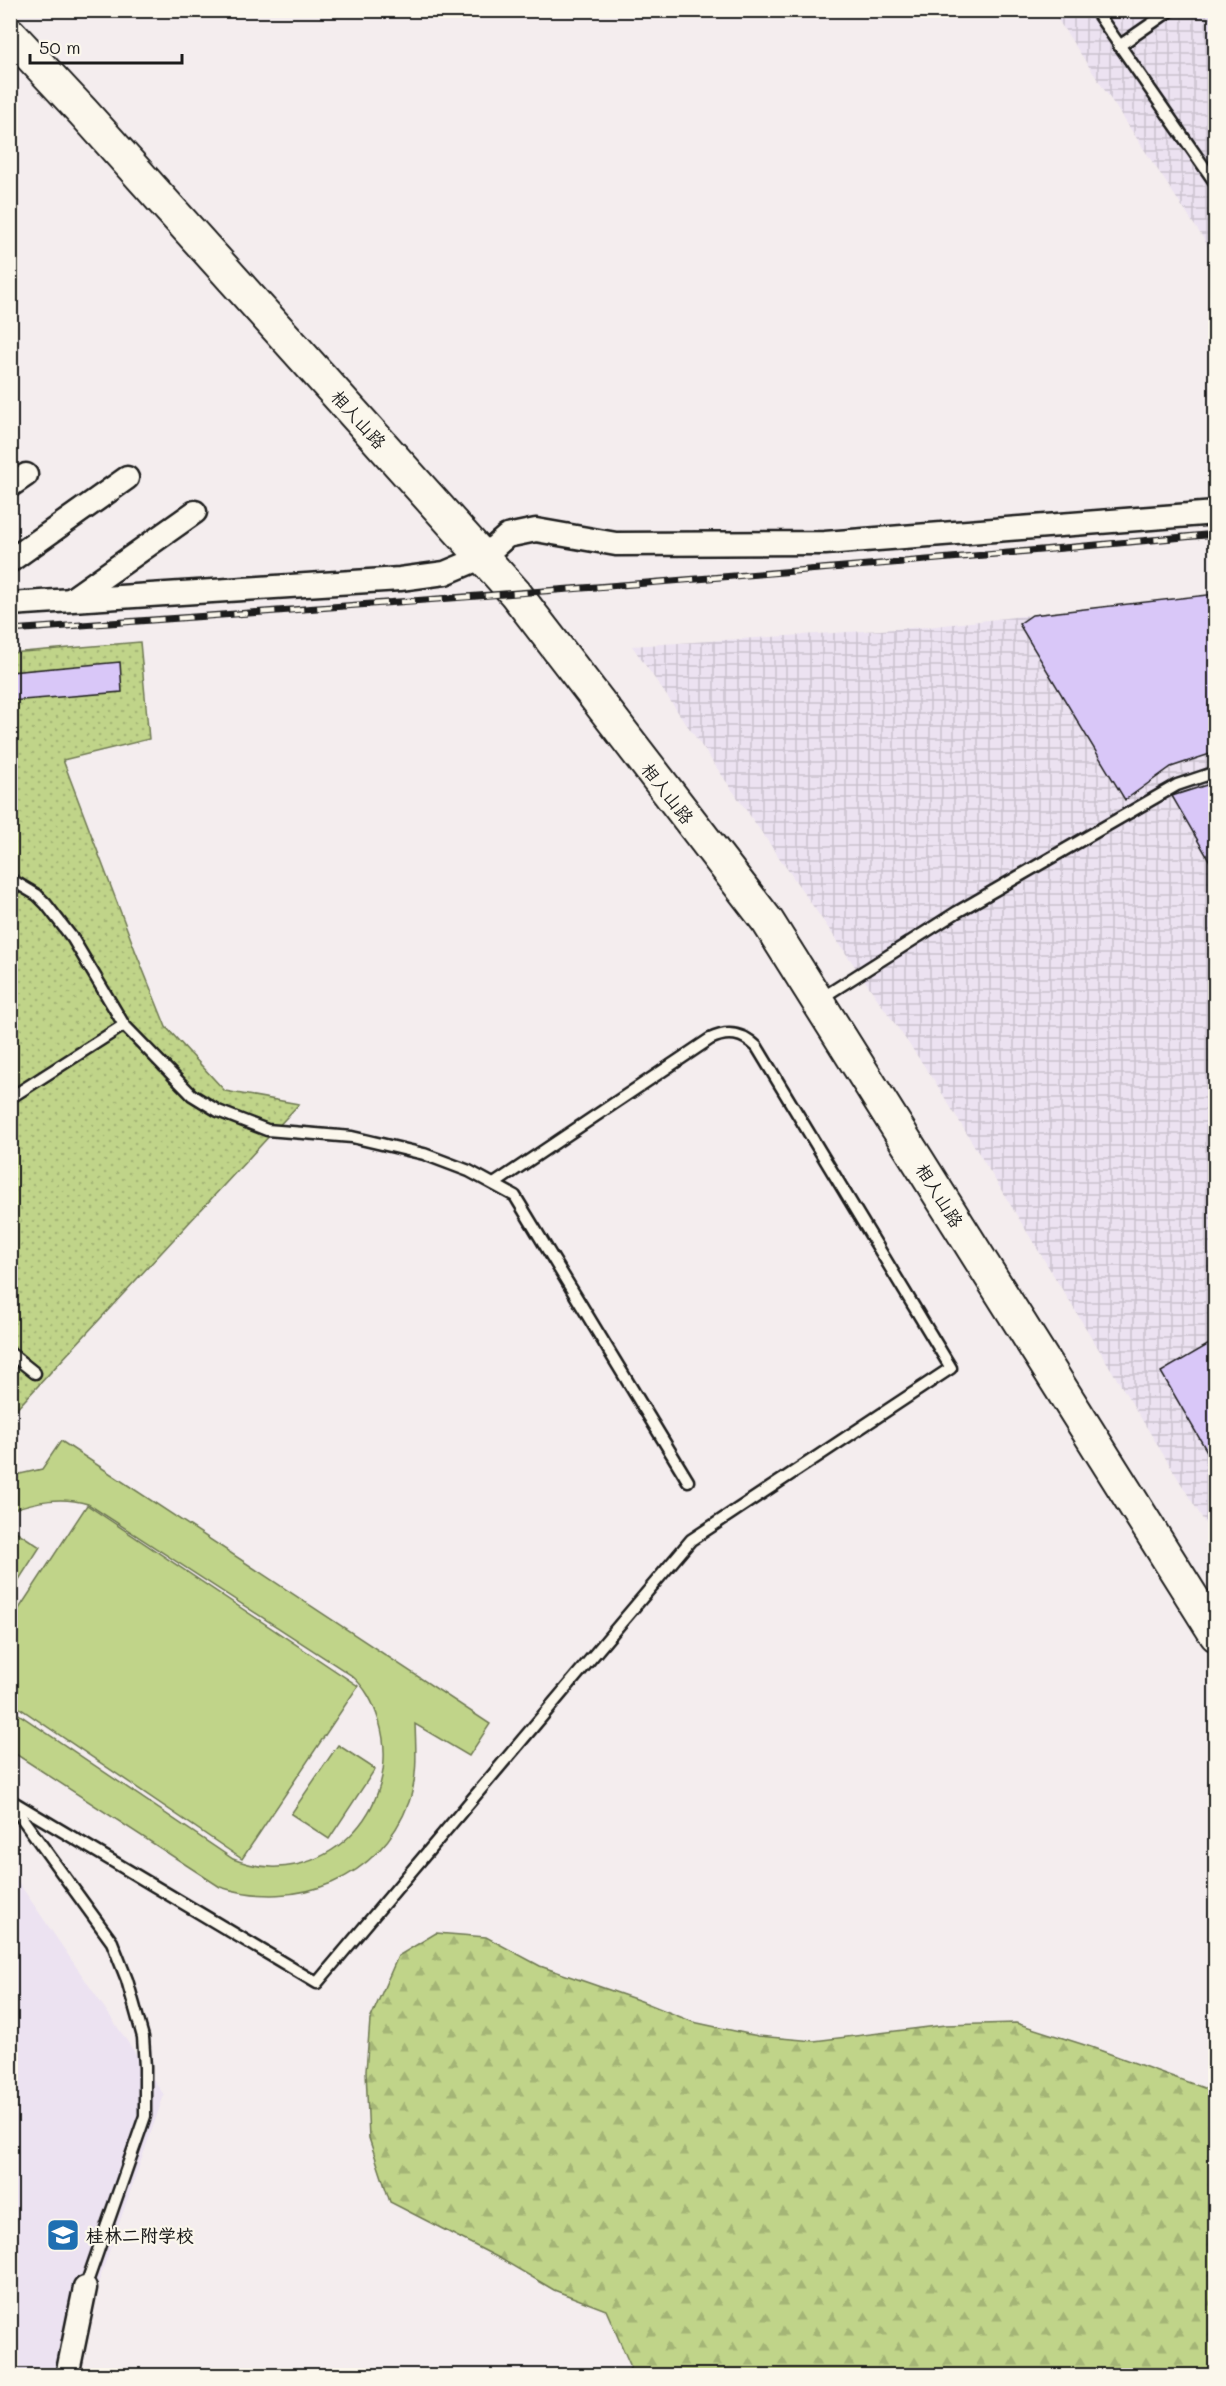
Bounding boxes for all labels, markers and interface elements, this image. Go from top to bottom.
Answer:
scale bar [30,27,182,65]
text: 50 m [39,35,81,59]
street label: 相人山路 [326,384,392,454]
street label: 相人山路 [636,757,700,829]
street label: 相人山路 [911,1158,969,1232]
school or university icon: 桂林二附学校 [45,2217,81,2253]
place label: 桂林二附学校 [86,2223,194,2247]

